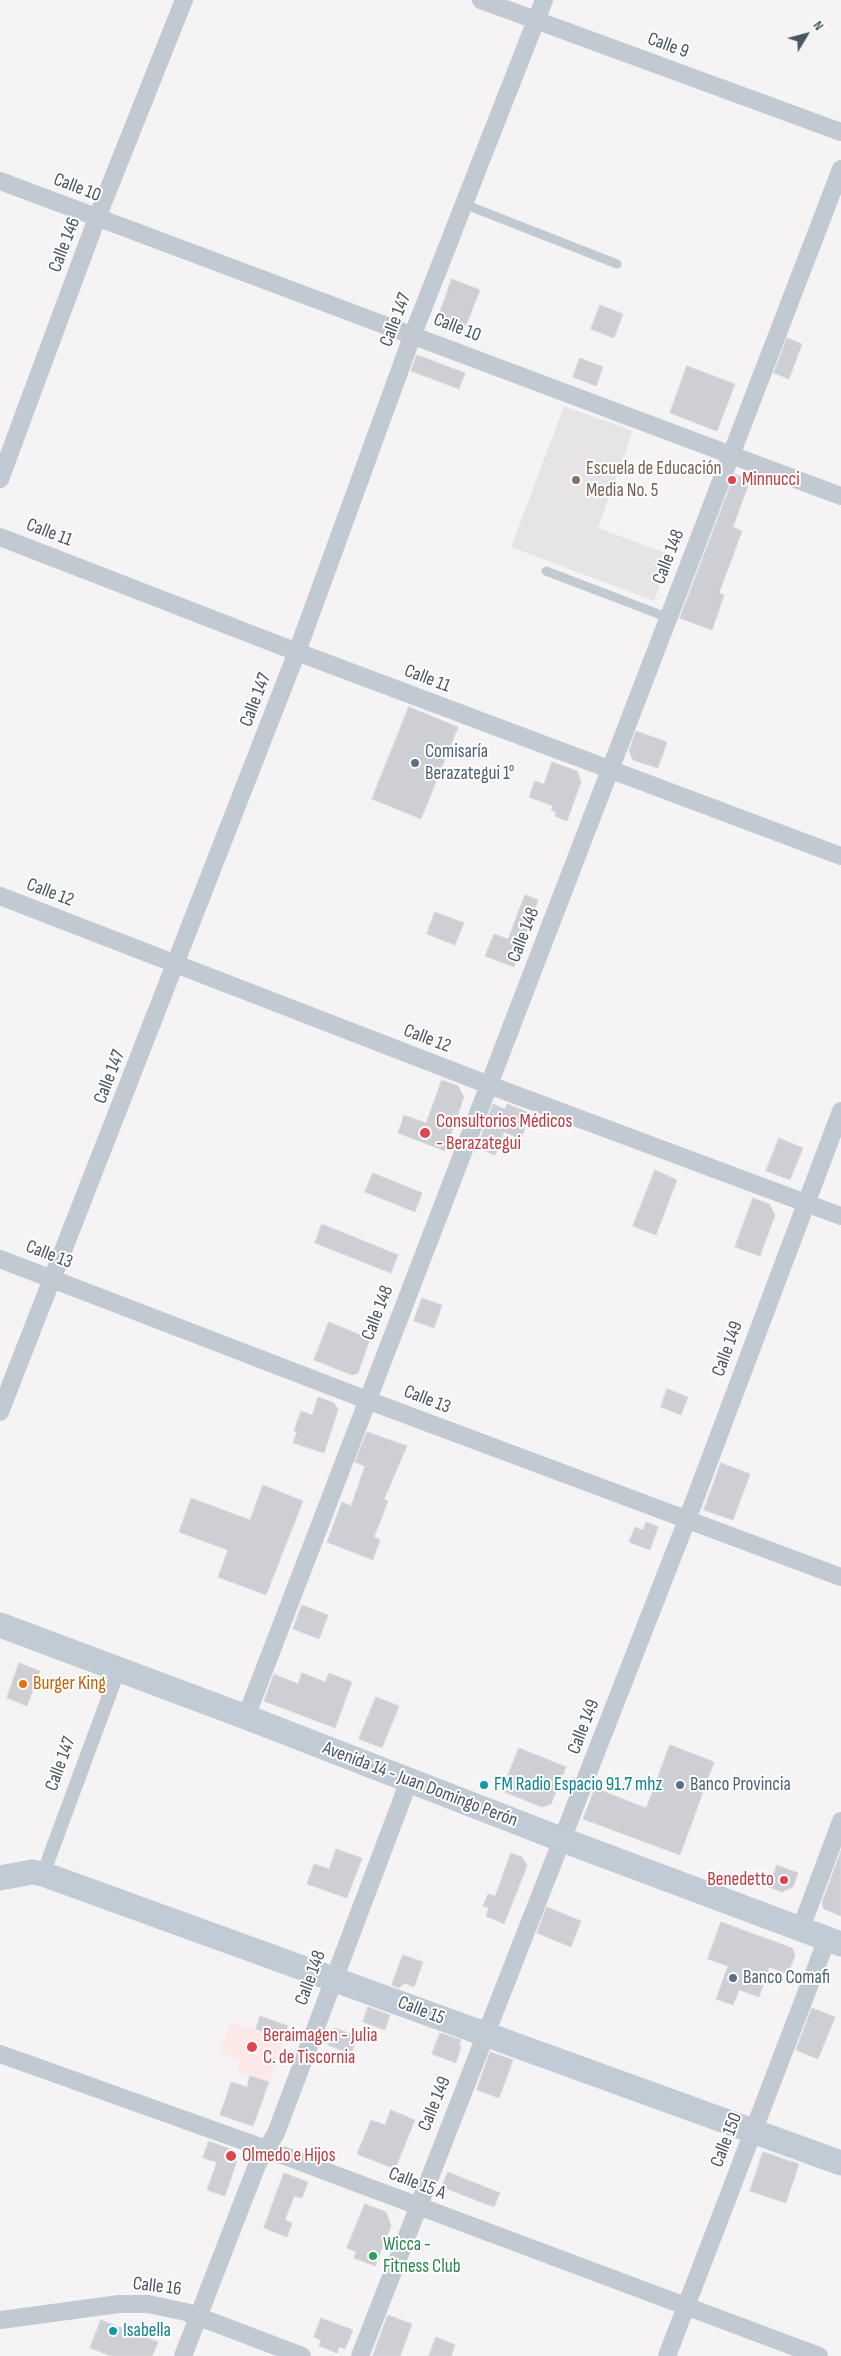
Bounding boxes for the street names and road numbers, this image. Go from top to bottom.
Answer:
street label: Calle 9 [644,28,692,64]
street label: Calle 10 [50,169,104,207]
street label: Calle 146 [44,214,86,276]
street label: Calle 147 [375,290,417,350]
street label: Calle 10 [430,309,484,347]
street label: Calle 11 [23,514,75,552]
street label: Calle 148 [648,526,690,588]
street label: Calle 11 [401,660,453,698]
street label: Calle 147 [235,670,277,730]
street label: Calle 12 [23,874,77,912]
street label: Calle 148 [503,904,545,966]
street label: Calle 12 [400,1020,454,1058]
street label: Calle 147 [89,1047,131,1107]
street label: Calle 13 [22,1236,76,1274]
street label: Calle 148 [357,1282,399,1344]
street label: Calle 149 [708,1318,748,1380]
street label: Calle 13 [400,1381,454,1419]
street label: Calle 149 [563,1696,605,1758]
street label: Calle 147 [41,1734,81,1794]
street label: Avenida 14 - Juan Domingo Perón [319,1737,521,1833]
street label: Calle 148 [291,1947,331,2009]
street label: Calle 15 [394,1992,448,2030]
street label: Calle 149 [414,2073,456,2135]
street label: Calle 150 [706,2109,748,2171]
street label: Calle 15 A [385,2163,449,2205]
street label: Calle 16 [131,2273,183,2301]

